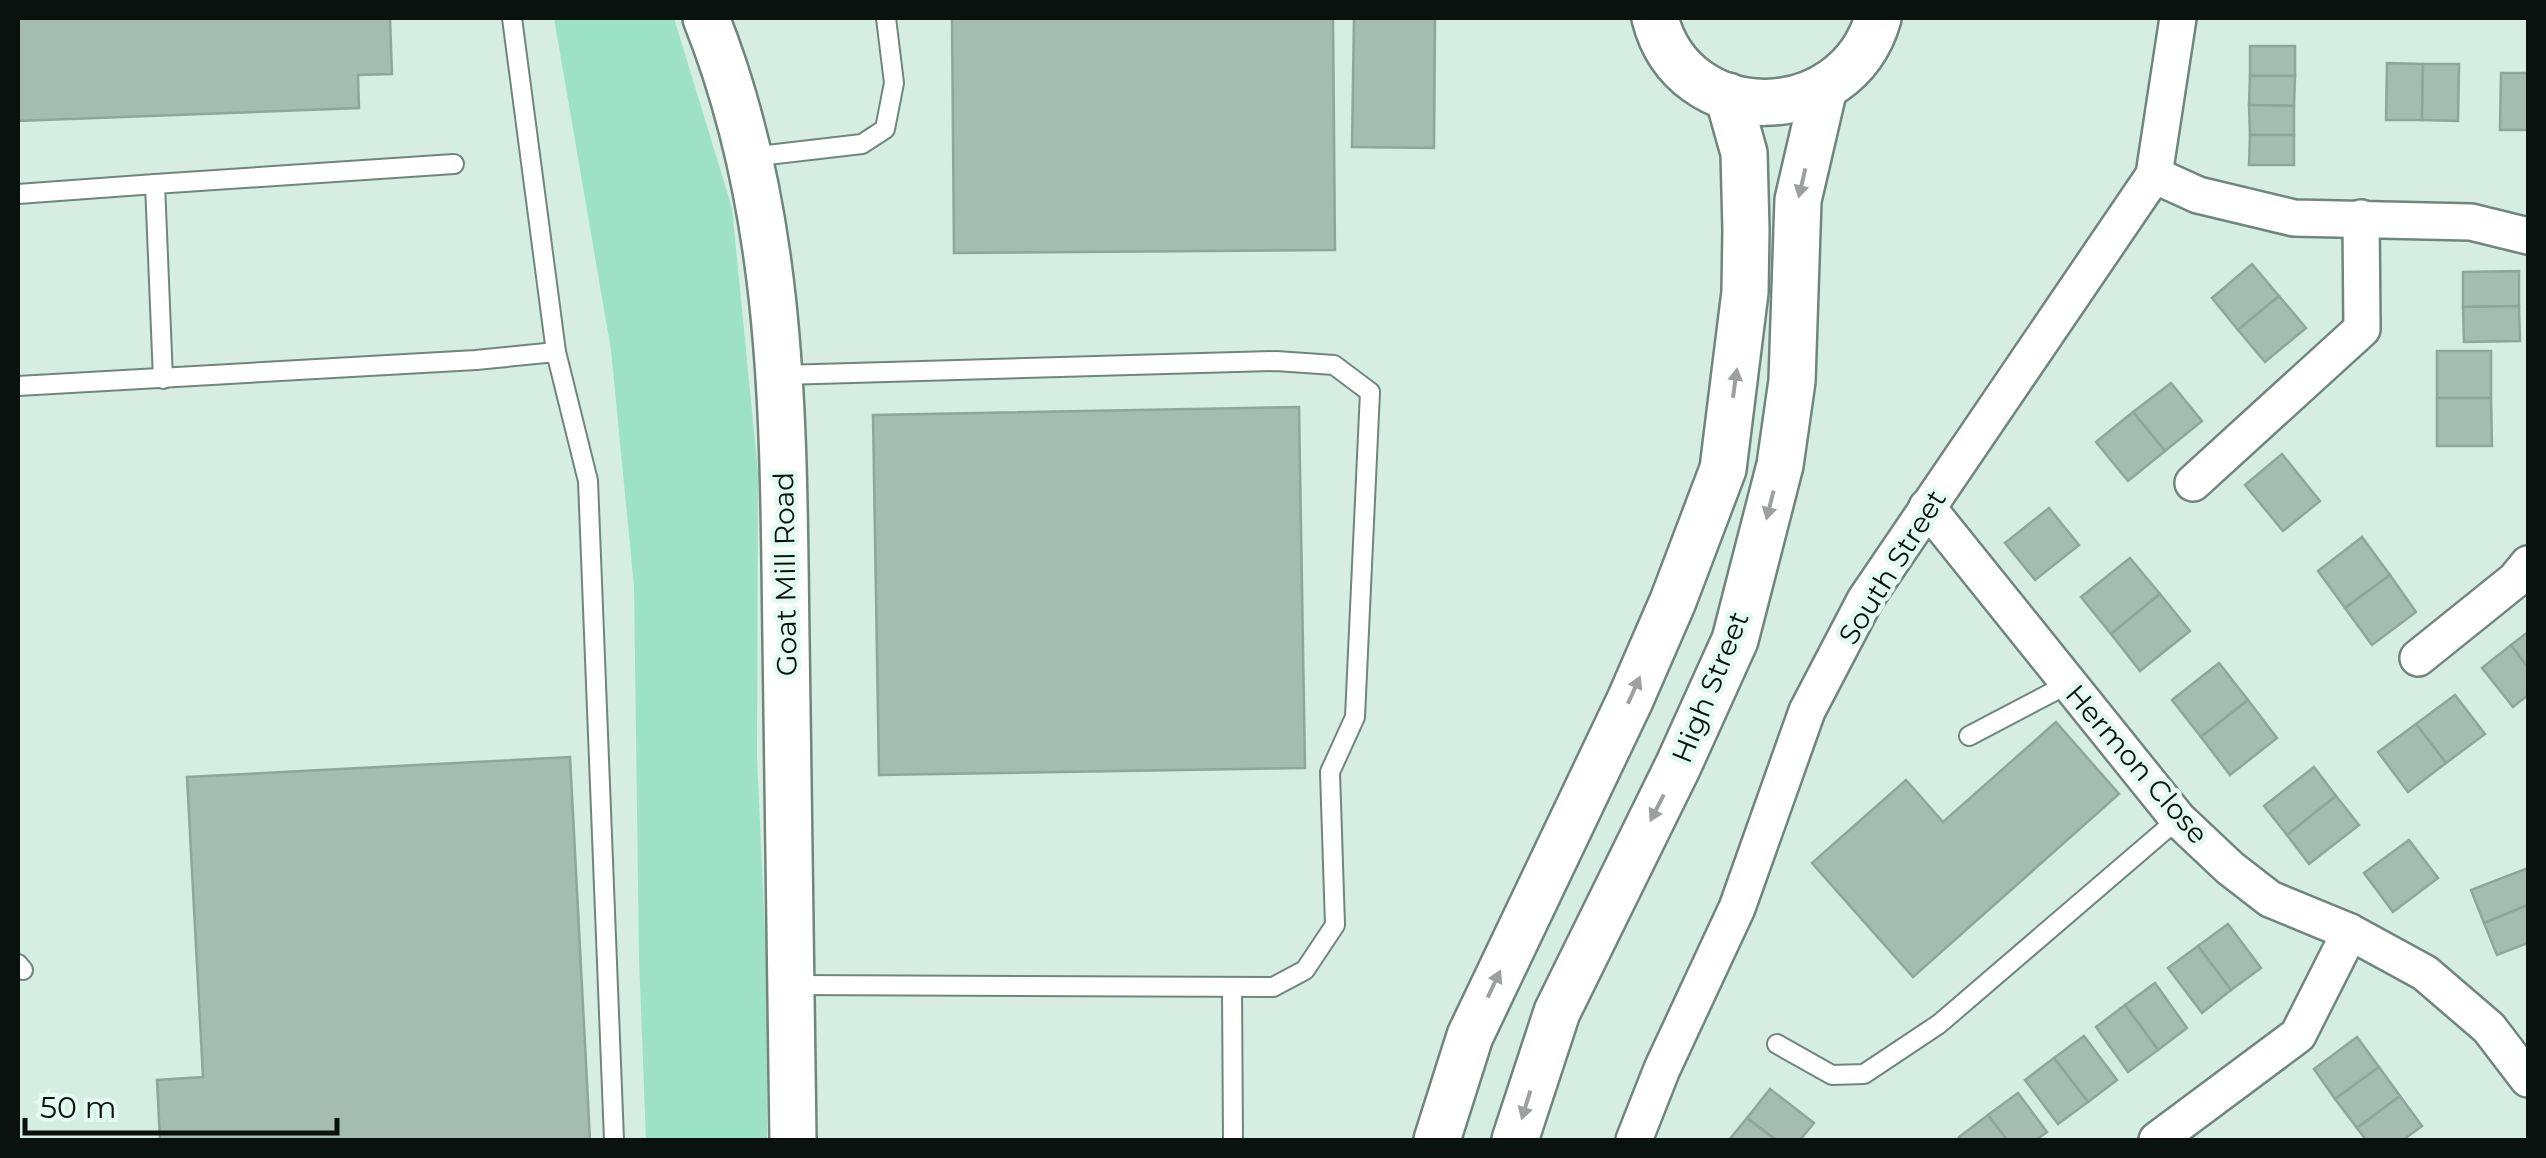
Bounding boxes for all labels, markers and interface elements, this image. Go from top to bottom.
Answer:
one-way arrow [1794,168,1810,199]
one-way arrow [1727,367,1743,399]
street label: Goat Mill Road [766,472,804,676]
street label: South Street [1831,483,1953,651]
one-way arrow [1761,490,1777,521]
street label: High Street [1664,606,1756,768]
one-way arrow [1626,675,1642,705]
street label: Hermon Close [2059,677,2215,851]
one-way arrow [1649,794,1666,823]
one-way arrow [1486,969,1502,998]
scale bar [25,1073,338,1135]
text: 50 m [40,1089,117,1126]
one-way arrow [1518,1090,1533,1121]

